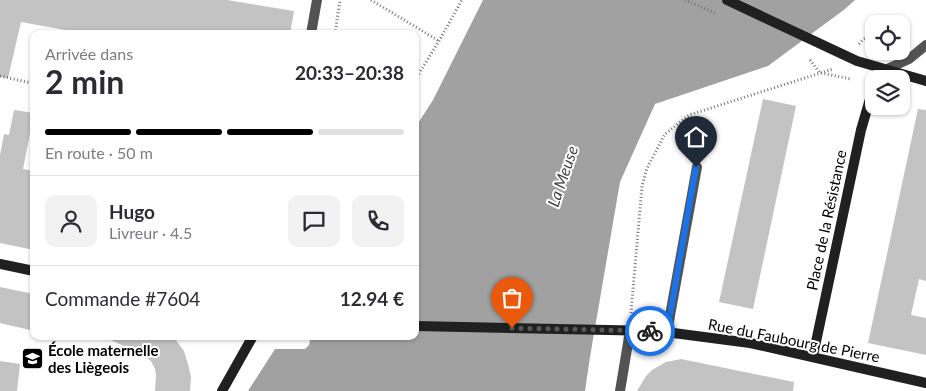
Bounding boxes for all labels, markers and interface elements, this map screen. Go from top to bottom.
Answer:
map controls [865,15,910,115]
button: locate [865,15,910,60]
text: Arrivée dans [45,44,133,63]
text: 20:33–20:38 [295,61,404,84]
text: 2 min [45,62,124,101]
button: layers [865,70,910,115]
pin [675,116,717,167]
icon: home [682,123,710,151]
text: En route · 50 m [45,143,153,162]
water label: La Meuse [543,143,581,209]
street label: Place de la Résistance [802,148,850,292]
button: person [45,195,97,247]
button: chat [288,195,340,247]
button: phone [352,195,404,247]
text: Hugo [109,200,155,223]
text: Livreur · 4.5 [109,223,192,242]
pin [491,277,533,328]
icon: bag [498,284,526,312]
text: Commande #7604 [45,287,200,310]
text: 12.94 € [340,287,404,310]
courier [625,306,675,356]
street label: Rue du Faubourg de Pierre [707,315,881,365]
icon: bike [636,317,664,345]
place label: École maternelle des Liègeois [48,341,159,376]
school or university icon: École maternelle des Liègeois [20,347,44,371]

